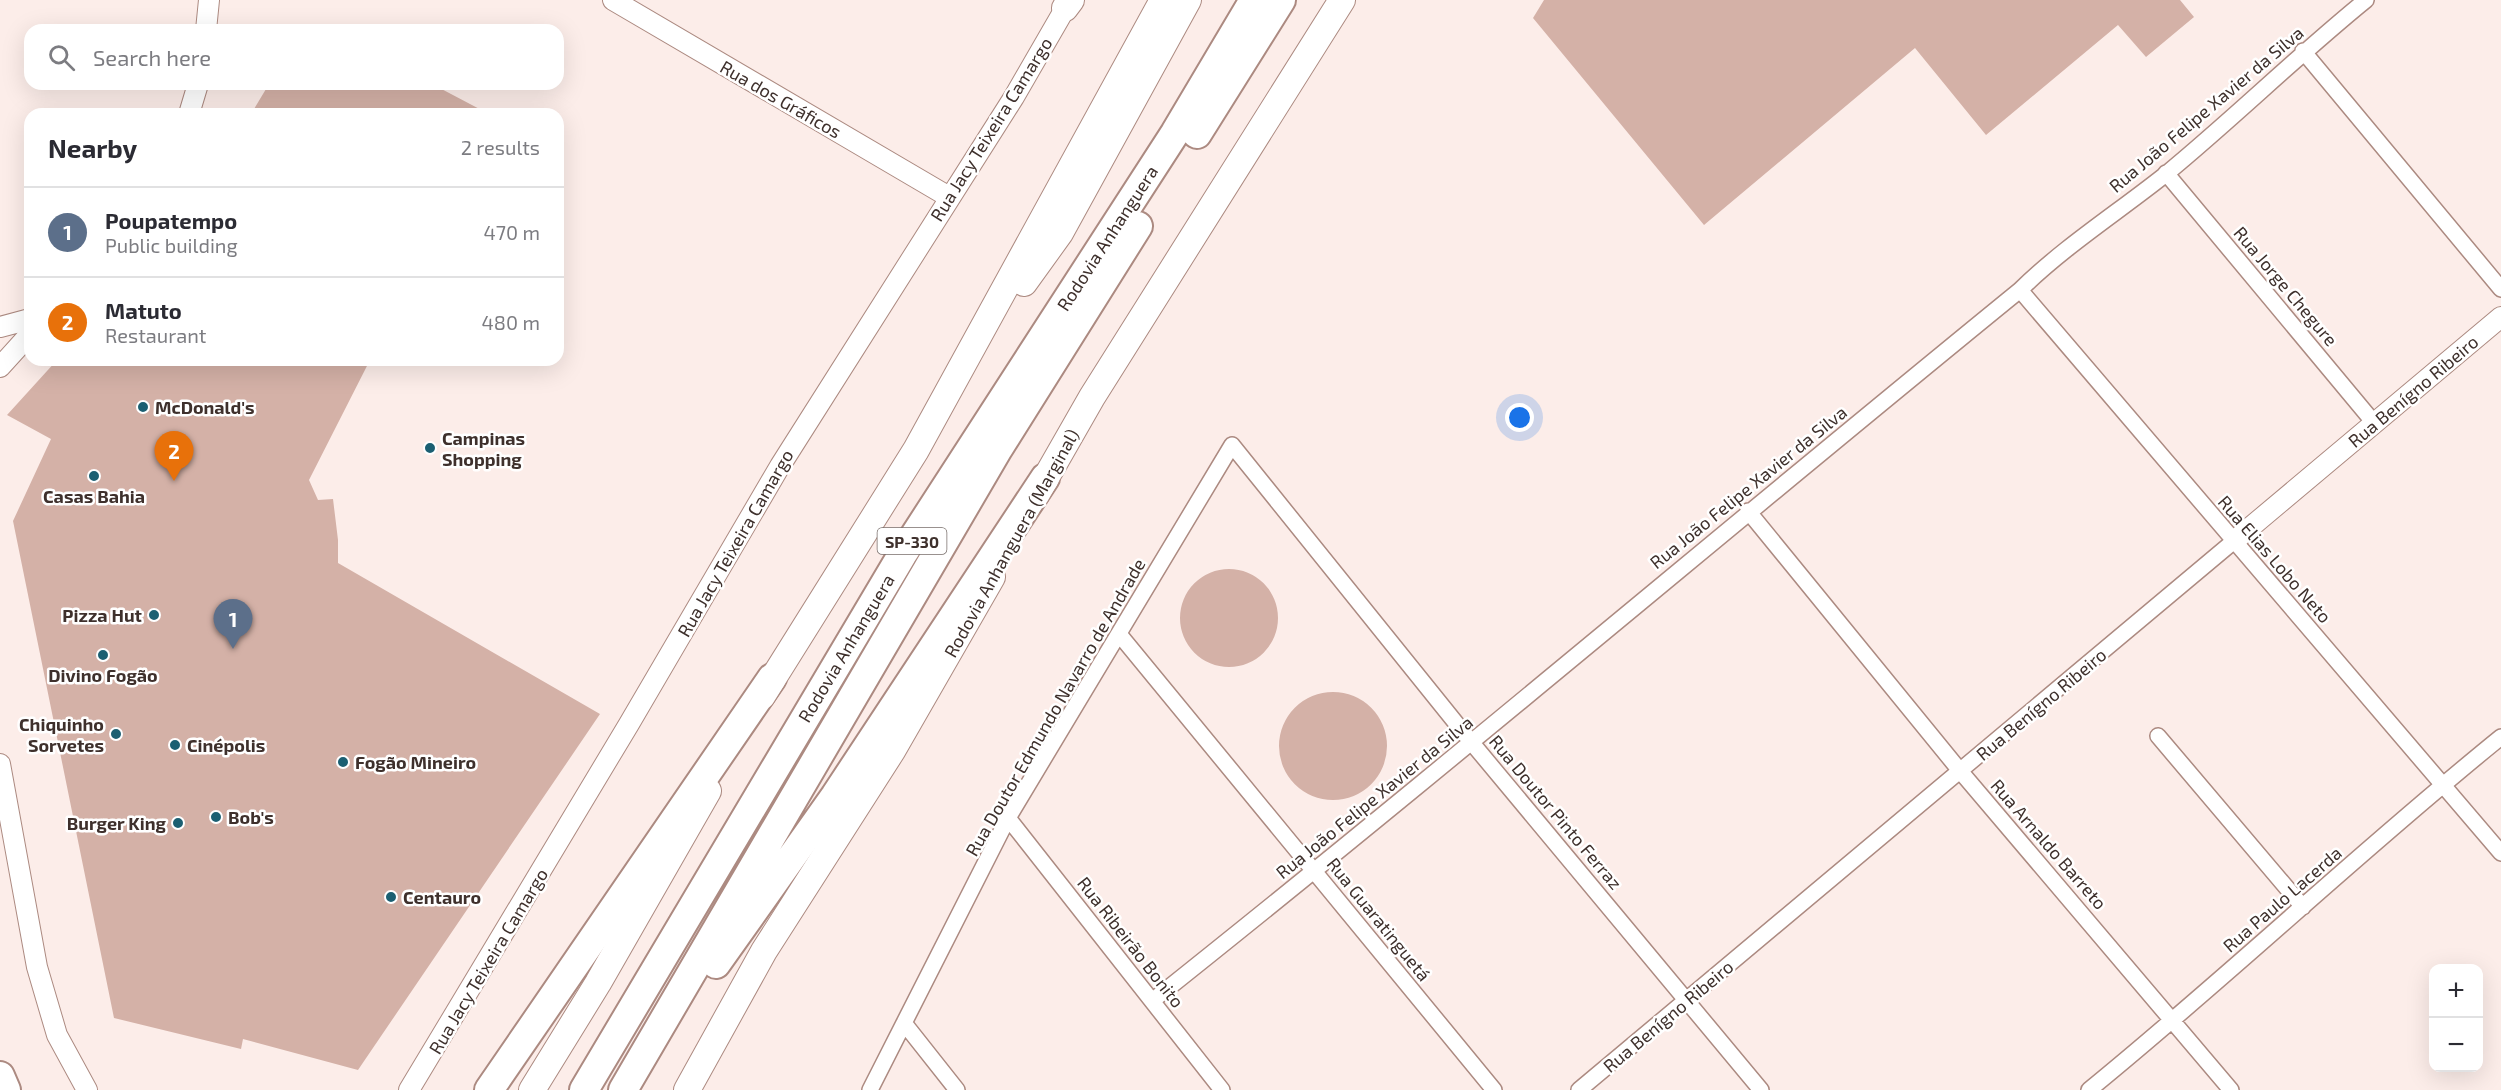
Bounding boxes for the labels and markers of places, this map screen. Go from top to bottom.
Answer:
place label: McDonald's [155,396,255,418]
marker: McDonald's [136,400,150,414]
place label: Campinas Shopping [442,427,525,470]
pin: 2 [154,432,194,481]
marker: Campinas Shopping [423,441,437,455]
marker: Casas Bahia [87,469,101,483]
place label: Casas Bahia [43,485,145,507]
pin: 1 [214,600,252,649]
place label: Pizza Hut [62,604,143,626]
marker: Pizza Hut [147,608,161,622]
marker: Divino Fogão [96,648,110,662]
place label: Divino Fogão [48,664,158,686]
place label: Chiquinho Sorvetes [19,713,104,756]
marker: Chiquinho Sorvetes [109,727,123,741]
place label: Cinépolis [187,734,265,756]
marker: Cinépolis [168,738,182,752]
place label: Fogão Mineiro [355,751,476,773]
marker: Fogão Mineiro [336,755,350,769]
place label: Bob's [228,806,274,828]
marker: Bob's [209,810,223,824]
place label: Burger King [67,812,167,834]
marker: Burger King [171,816,185,830]
place label: Centauro [403,886,481,908]
marker: Centauro [384,890,398,904]

